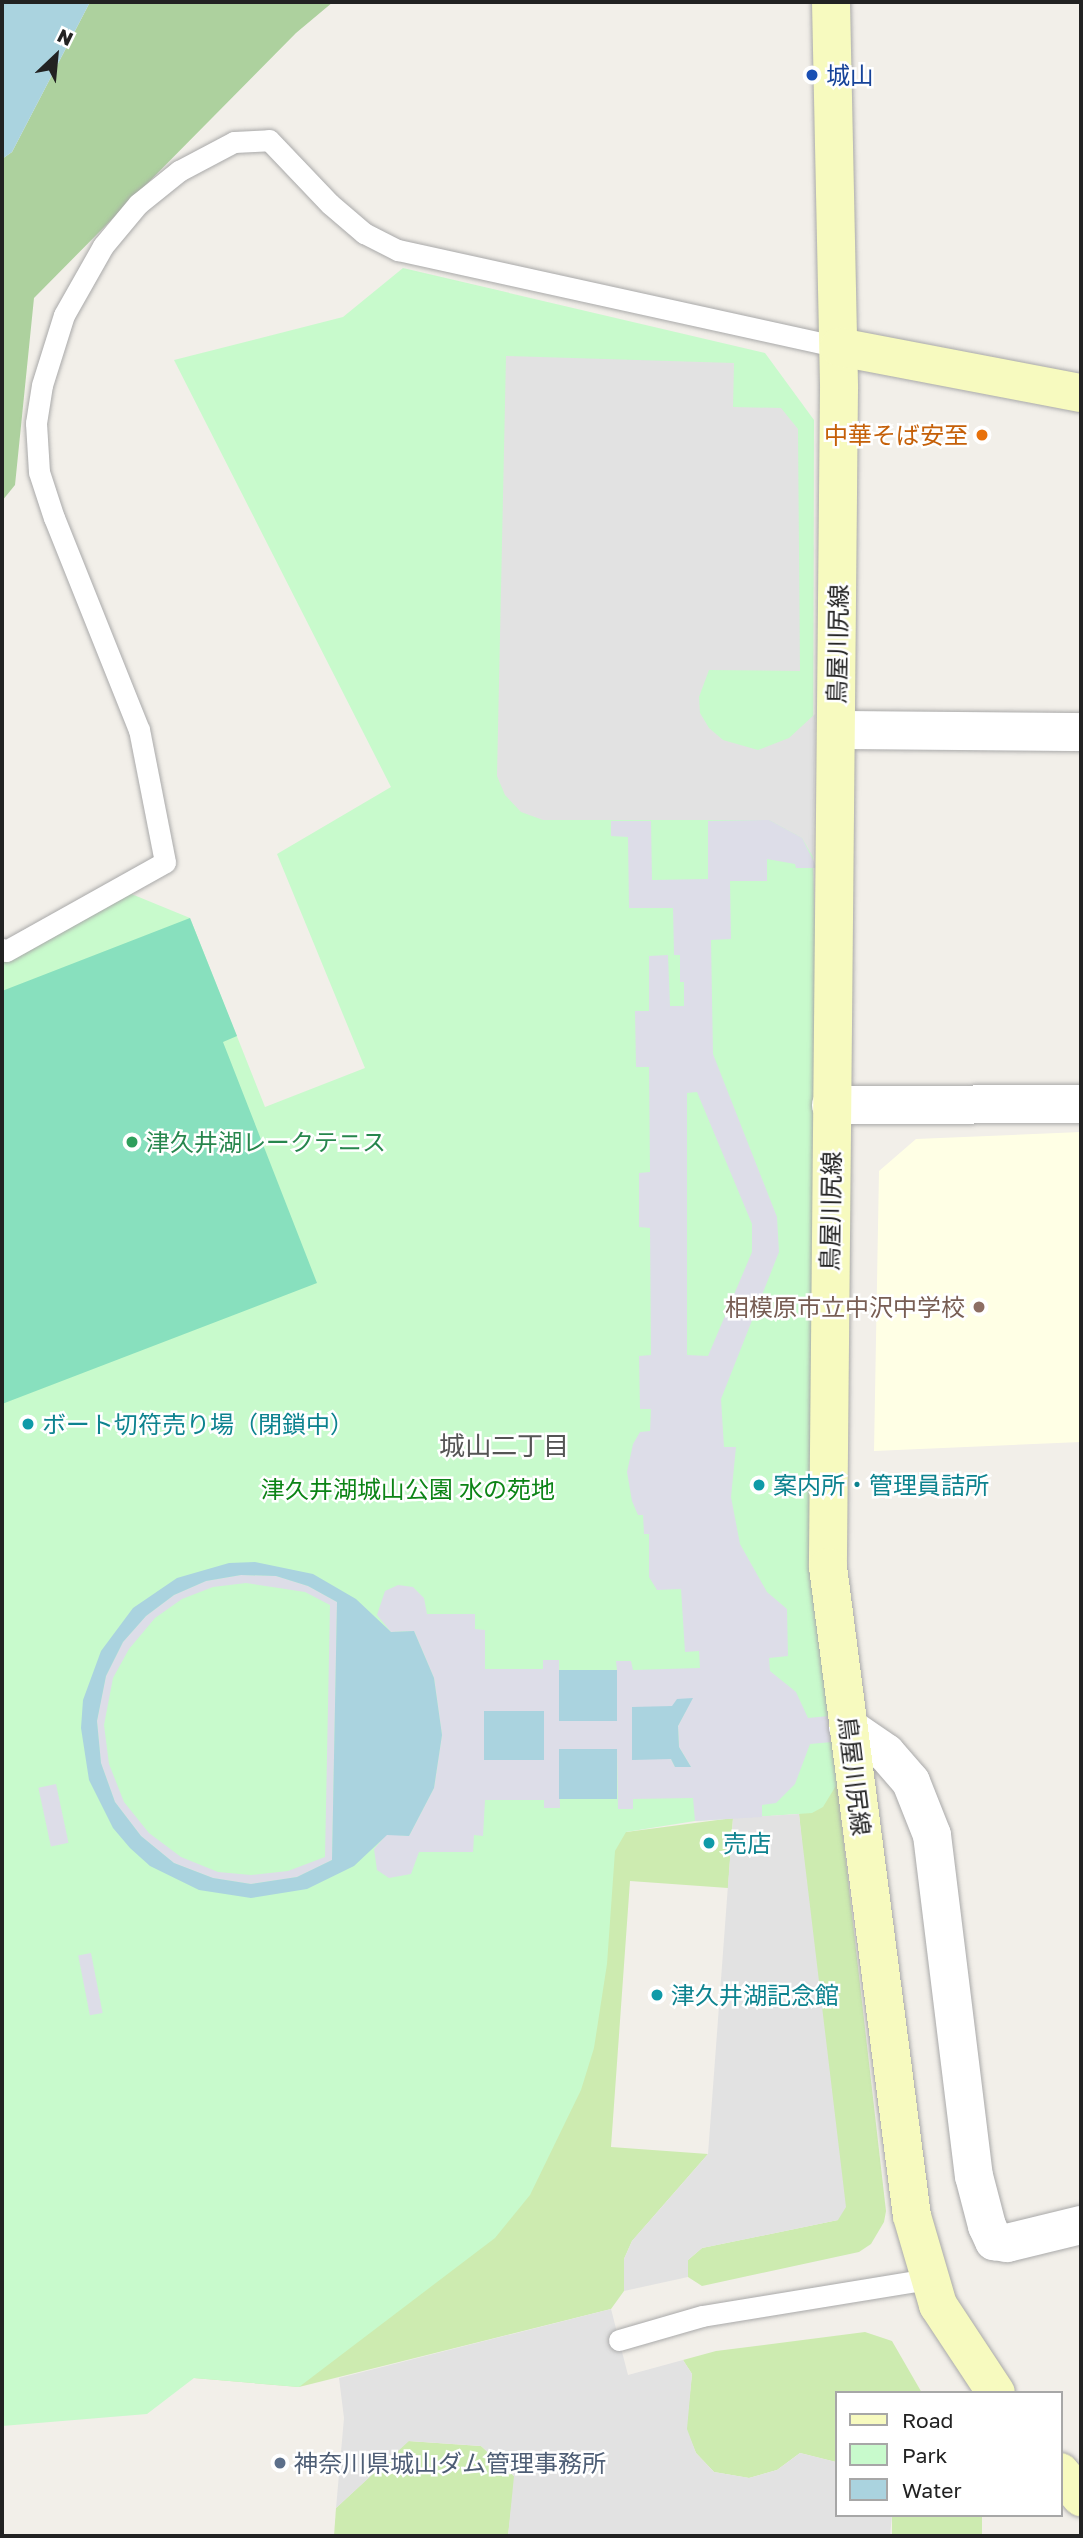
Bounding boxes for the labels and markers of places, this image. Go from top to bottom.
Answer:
place label: 城山 [826,61,874,89]
marker: 城山 [804,67,820,83]
place label: 中華そば安至 [824,421,968,449]
marker: 中華そば安至 [974,427,990,443]
place label: 津久井湖レークテニス [146,1128,386,1156]
marker: 津久井湖レークテニス [124,1134,140,1150]
place label: 相模原市立中沢中学校 [725,1293,965,1321]
marker: 相模原市立中沢中学校 [971,1299,987,1315]
place label: ボート切符売り場（閉鎖中） [42,1410,354,1438]
marker: ボート切符売り場（閉鎖中） [20,1416,36,1432]
place label: 案内所・管理員詰所 [773,1471,989,1499]
marker: 案内所・管理員詰所 [751,1477,767,1493]
place label: 売店 [723,1829,771,1857]
marker: 売店 [701,1835,717,1851]
place label: 津久井湖記念館 [671,1981,839,2009]
marker: 津久井湖記念館 [649,1987,665,2003]
place label: 神奈川県城山ダム管理事務所 [294,2449,606,2477]
marker: 神奈川県城山ダム管理事務所 [272,2455,288,2471]

